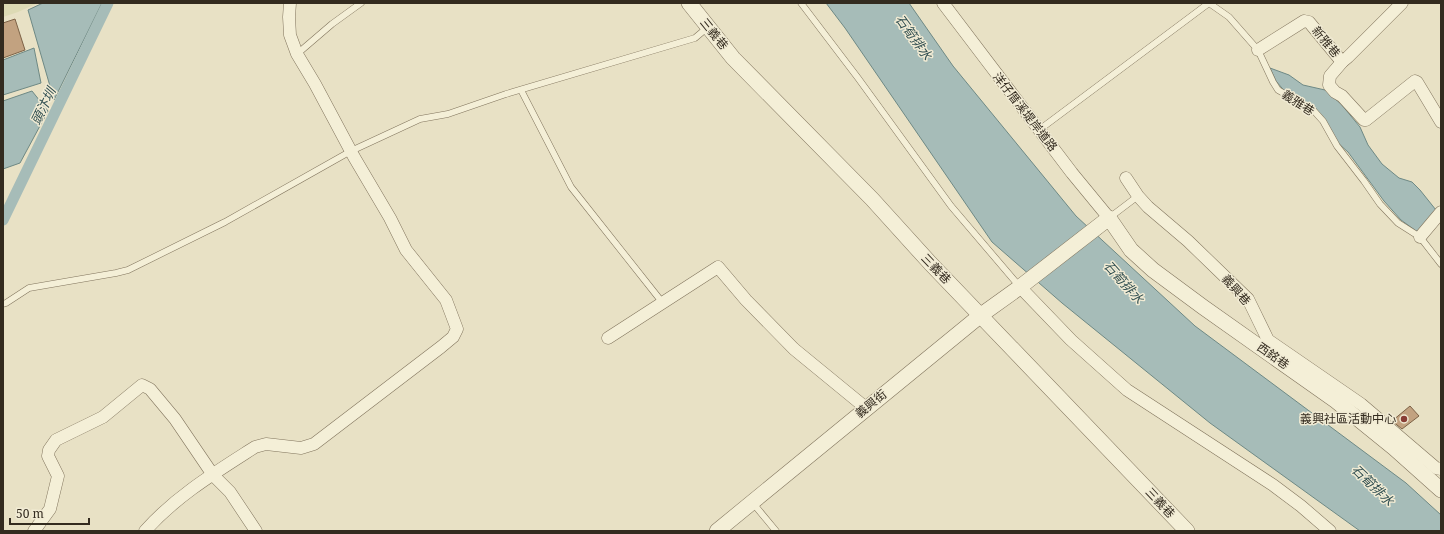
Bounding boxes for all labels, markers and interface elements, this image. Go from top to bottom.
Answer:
water label: 石筍排水 [891,11,937,64]
street label: 三義巷 [696,14,732,53]
street label: 新雅巷 [1308,22,1344,61]
street label: 洋仔厝溪堤岸道路 [989,69,1062,155]
water label: 頭汴圳 [26,83,61,127]
street label: 義雅巷 [1279,86,1318,120]
street label: 三義巷 [918,250,955,288]
water label: 石筍排水 [1100,257,1149,308]
street label: 義興巷 [1218,271,1255,309]
street label: 西銘巷 [1254,338,1293,373]
street label: 義興街 [851,386,890,422]
place label: 義興社區活動中心 [1300,410,1396,427]
marker: 義興社區活動中心 [1399,414,1409,424]
water label: 石筍排水 [1348,460,1399,510]
street label: 三義巷 [1142,484,1179,522]
scale bar [10,500,89,526]
text: 50 m [16,505,44,522]

